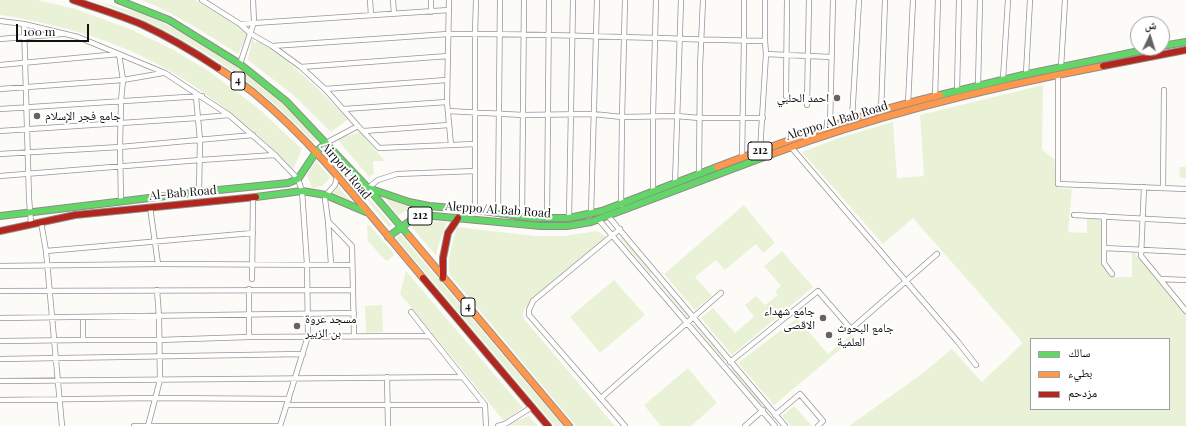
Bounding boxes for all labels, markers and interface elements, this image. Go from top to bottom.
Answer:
scale bar [18,16,91,42]
north arrow [1130,16,1170,56]
text: ش [1144,17,1157,32]
text: 100 m [23,23,55,39]
road number: 4 [231,72,245,90]
place label: احمد الحلبي [777,91,829,105]
marker: احمد الحلبي [832,93,842,103]
street label: Aleppo/Al Bab Road [784,99,890,143]
place label: جامع فجر الإسلام [45,109,121,123]
marker: جامع فجر الإسلام [32,111,42,121]
street label: Airport Road [318,140,374,202]
road number: 212 [748,142,772,160]
street label: Al-Bab Road [149,183,217,203]
street label: Aleppo/Al Bab Road [445,199,551,221]
road number: 212 [408,207,432,225]
road number: 4 [461,298,475,316]
place label: جامع شهداء الاقصى [764,304,815,332]
place label: مسجد عروة بن الزبير [305,312,357,340]
marker: جامع شهداء الاقصى [818,313,828,323]
marker: مسجد عروة بن الزبير [292,321,302,331]
place label: جامع البحوث العلمية [837,321,894,349]
marker: جامع البحوث العلمية [824,330,834,340]
legend [1030,338,1170,410]
text: سالك [1068,344,1090,360]
text: بطيء [1068,364,1092,380]
text: مزدحم [1068,384,1097,400]

